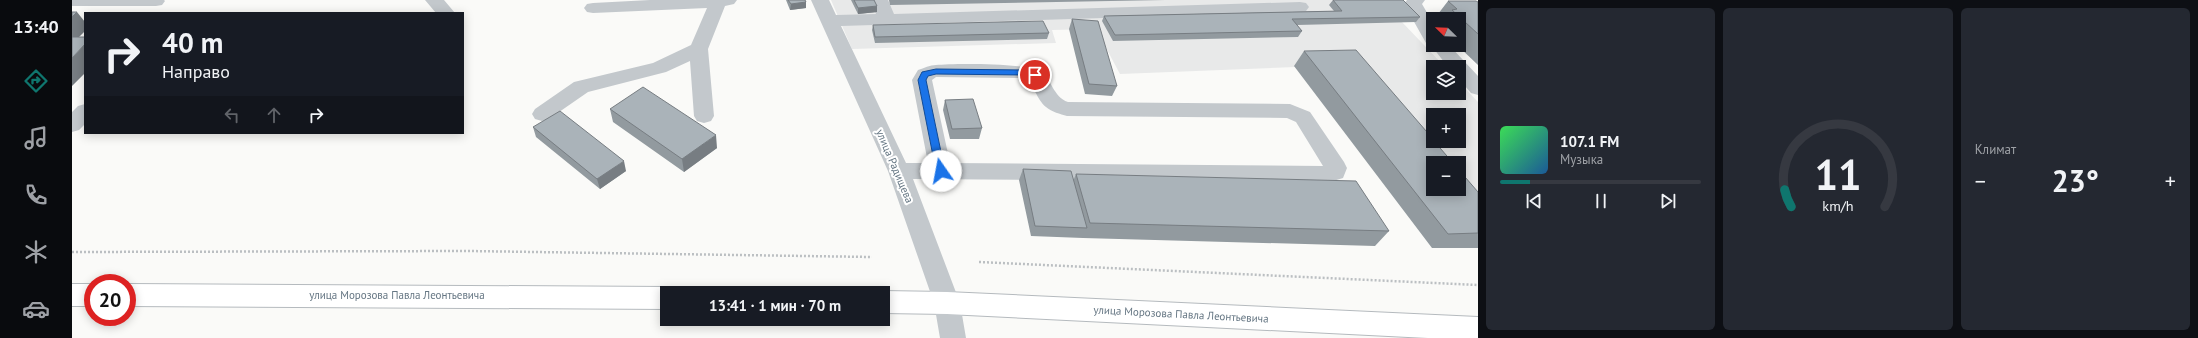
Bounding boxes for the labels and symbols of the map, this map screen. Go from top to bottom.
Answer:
north arrow [1426,12,1466,52]
pin [1018,58,1052,92]
street label: улица Радищева [873,127,917,205]
position arrow [920,150,962,192]
speed limit sign: 20 [84,274,136,326]
street label: улица Морозова Павла Леонтьевича [309,288,485,302]
street label: улица Морозова Павла Леонтьевича [1093,302,1269,326]

